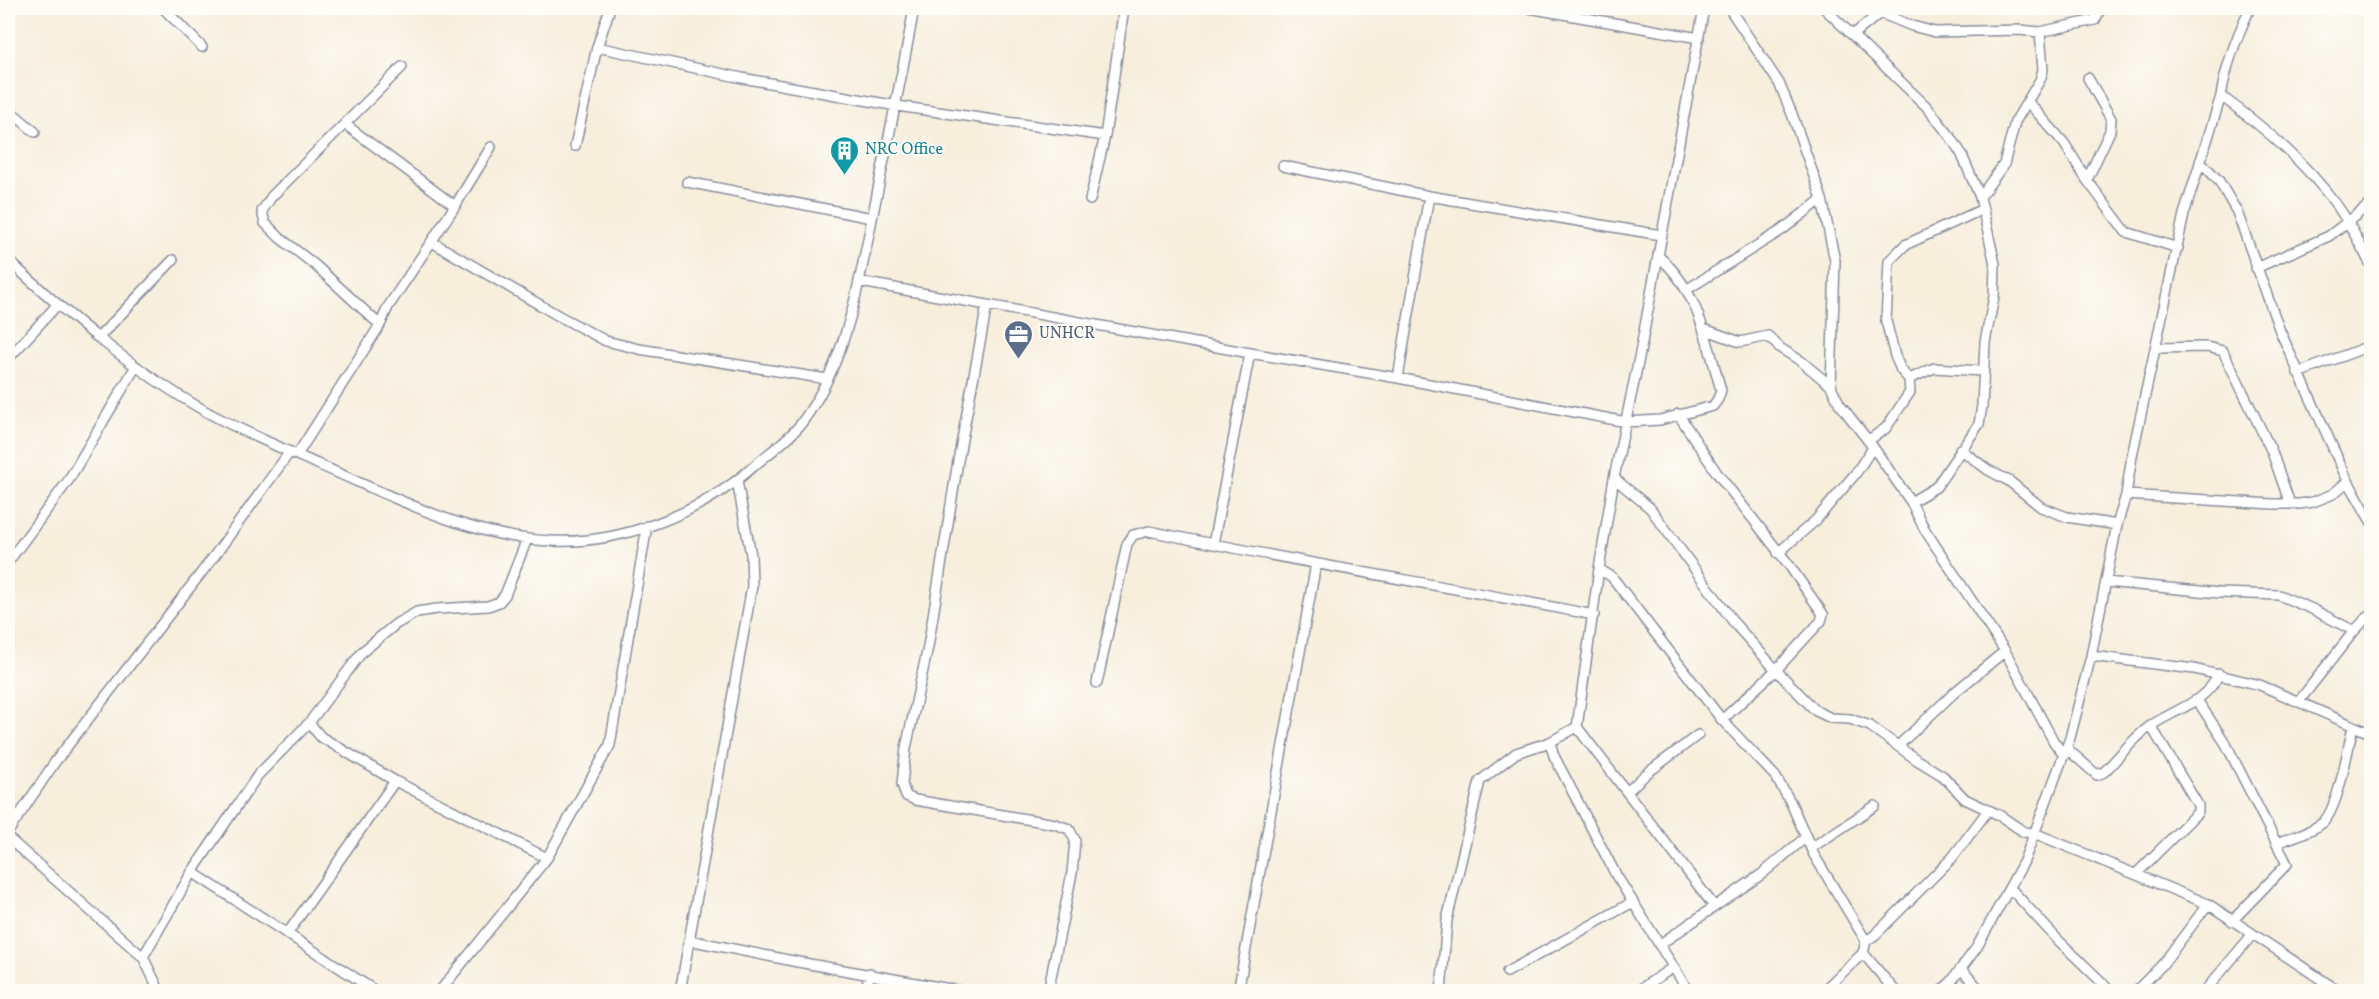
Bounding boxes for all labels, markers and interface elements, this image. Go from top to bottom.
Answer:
building icon: NRC Office [828,134,860,176]
place label: NRC Office [865,139,943,161]
office icon: UNHCR [1002,318,1034,360]
place label: UNHCR [1039,323,1095,345]

